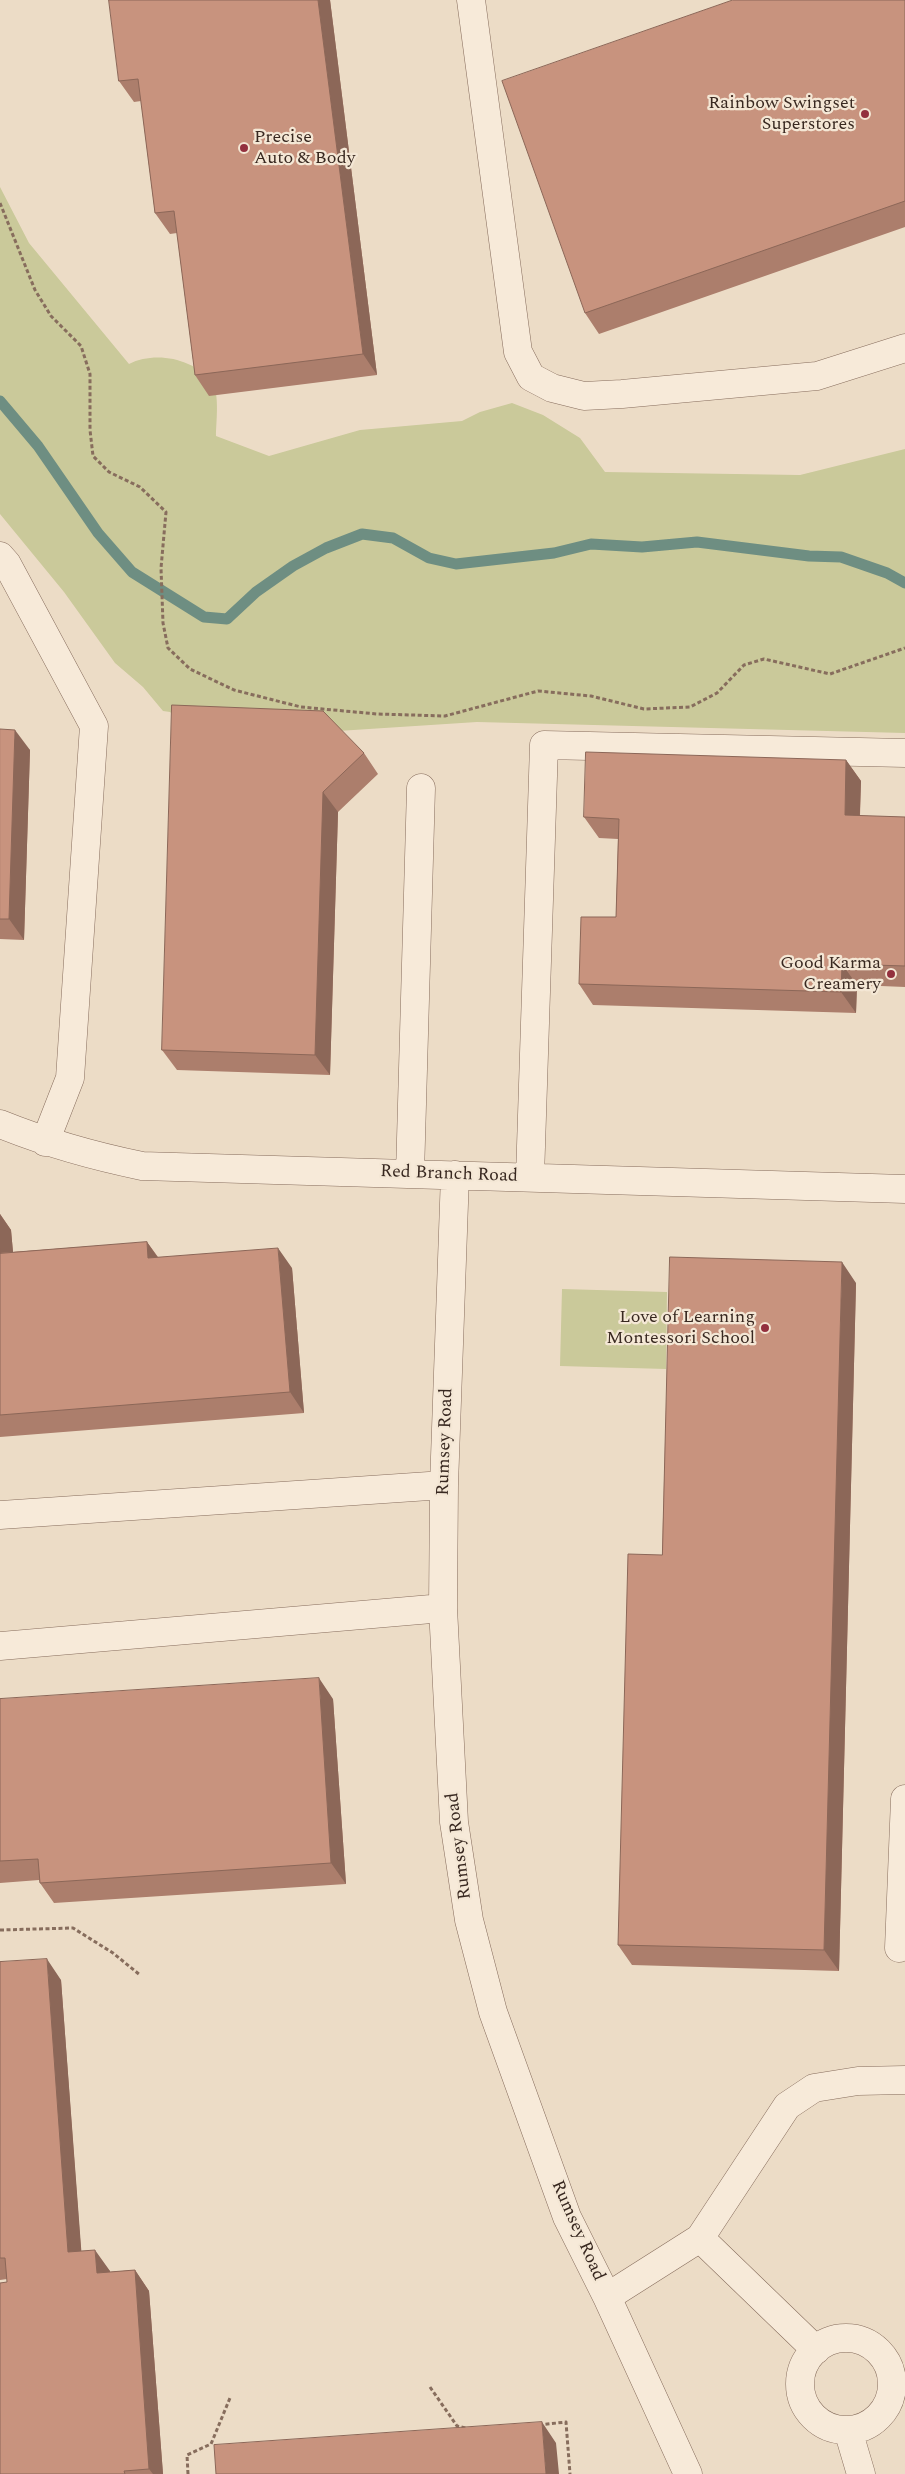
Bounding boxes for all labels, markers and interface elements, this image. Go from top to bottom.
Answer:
place label: Rainbow Swingset Superstores [708,93,855,136]
marker: Rainbow Swingset Superstores [859,108,871,120]
place label: Precise Auto & Body [254,127,355,170]
marker: Precise Auto & Body [238,142,250,154]
place label: Good Karma Creamery [780,953,881,996]
marker: Good Karma Creamery [885,968,897,980]
street label: Red Branch Road [380,1162,518,1188]
place label: Love of Learning Montessori School [606,1307,755,1350]
marker: Love of Learning Montessori School [759,1322,771,1334]
street label: Rumsey Road [433,1388,459,1496]
street label: Rumsey Road [443,1791,477,1901]
street label: Rumsey Road [545,2177,609,2285]

